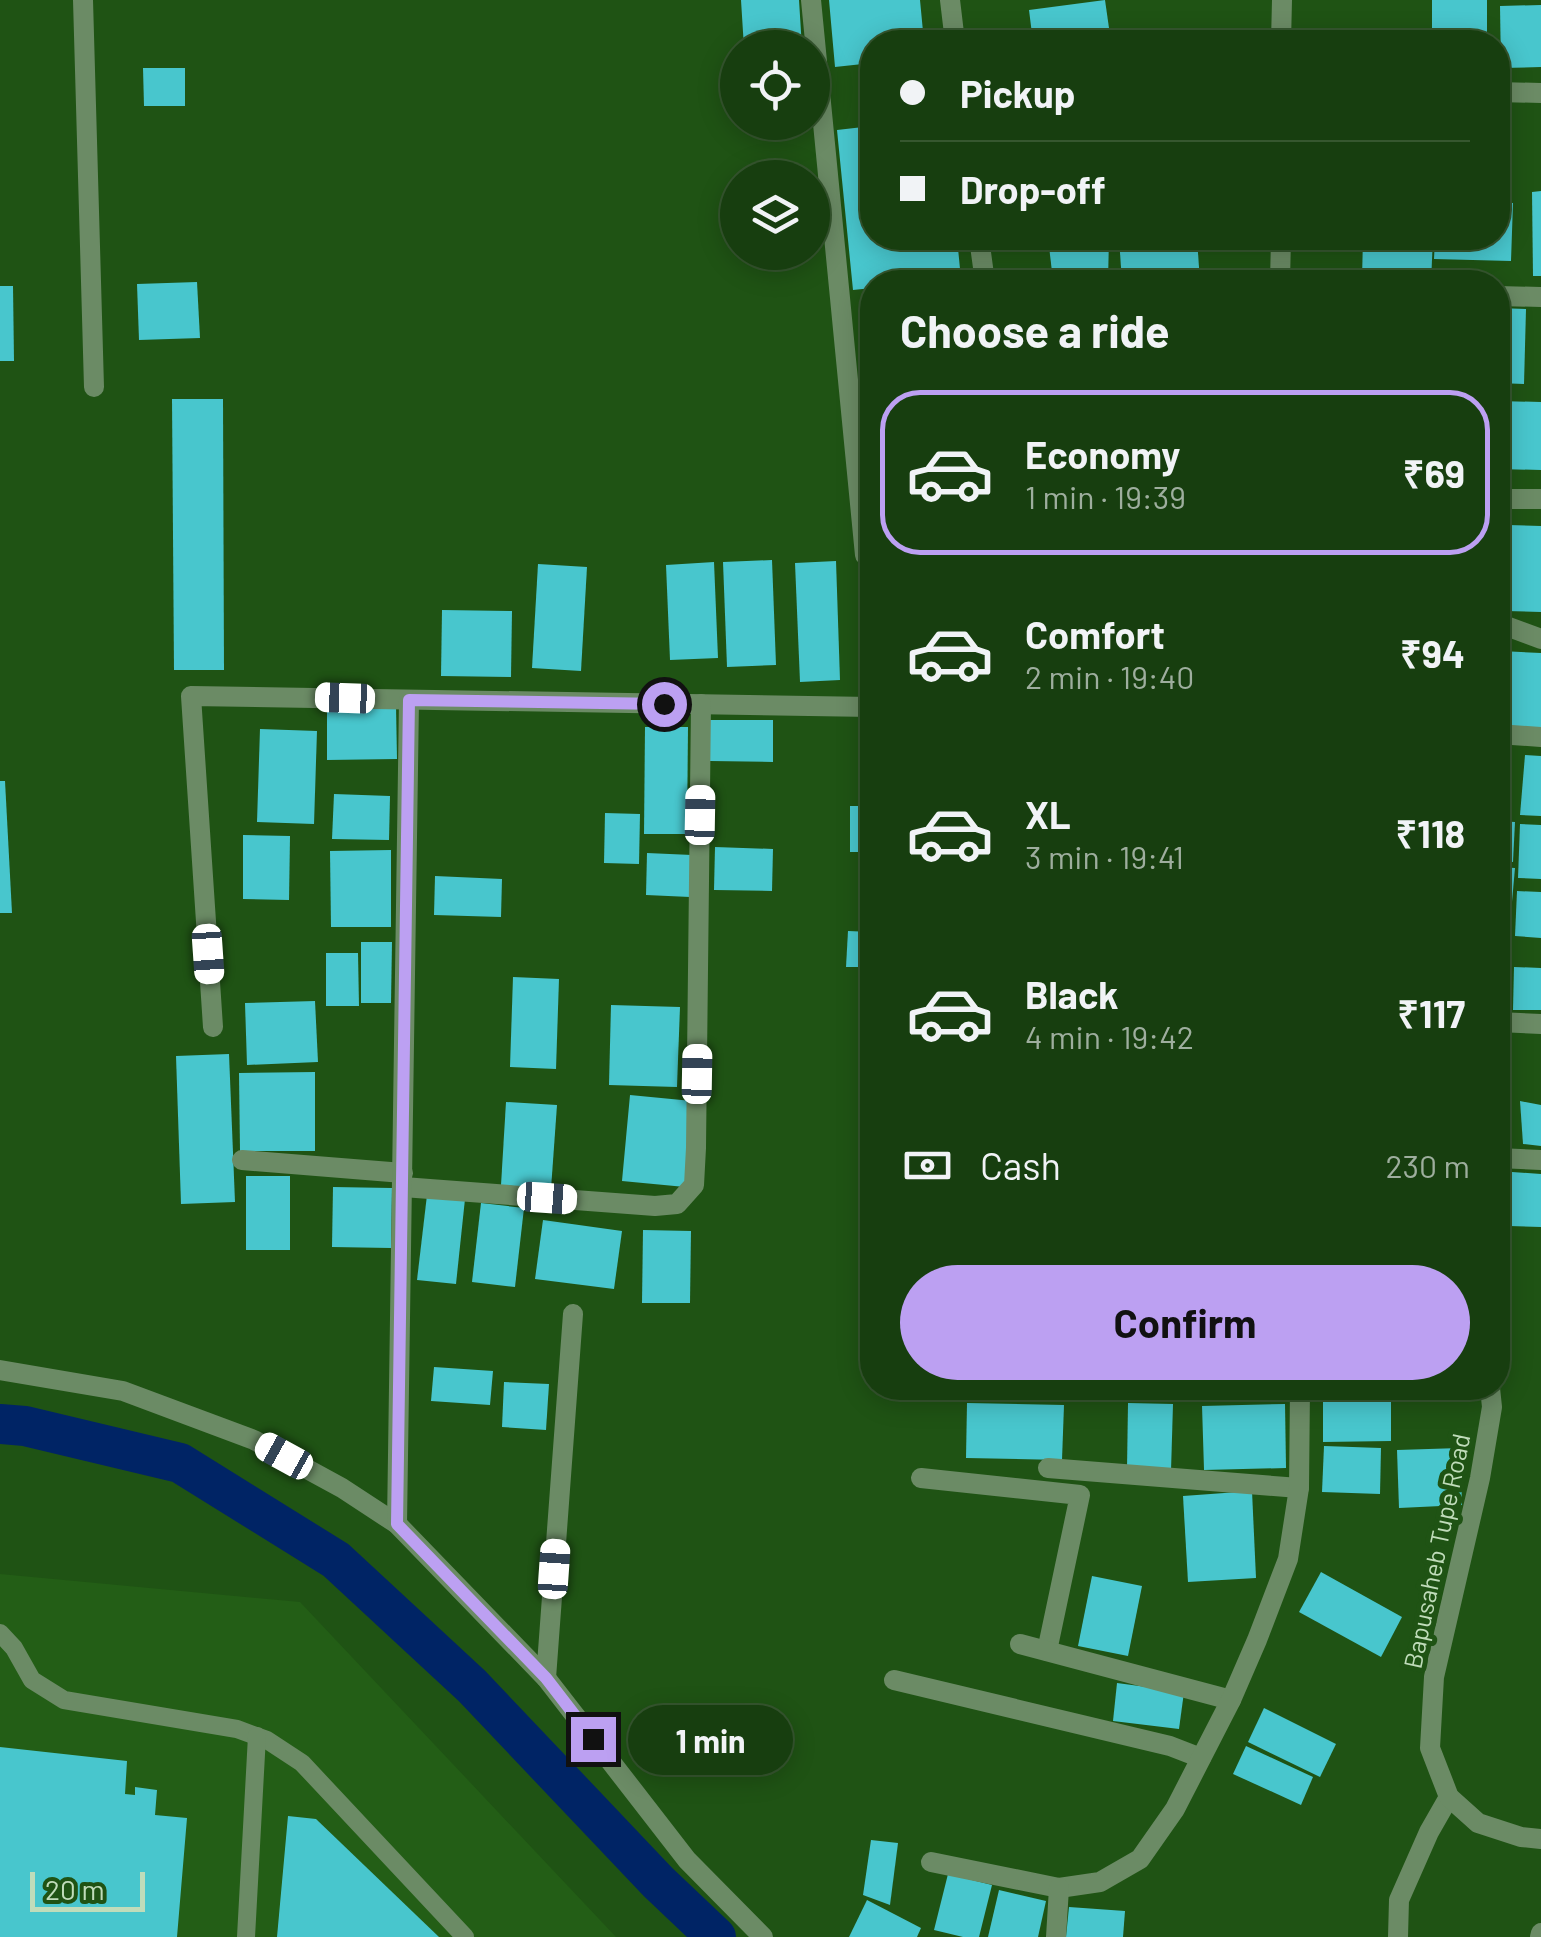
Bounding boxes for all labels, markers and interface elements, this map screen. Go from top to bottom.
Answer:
map controls [720,30,830,270]
button: locate [720,30,830,140]
text: Pickup [960,70,1075,116]
button: layers [720,160,830,270]
text: Drop-off [960,166,1106,212]
text: Choose a ride [900,303,1170,357]
icon: car [905,428,995,518]
text: Economy [1025,431,1180,477]
text: ₹69 [1403,450,1465,496]
text: 1 min · 19:39 [1025,477,1186,515]
icon: car [905,608,995,698]
text: Comfort [1025,611,1165,657]
text: ₹94 [1400,630,1465,676]
text: 2 min · 19:40 [1025,657,1194,695]
car [314,682,376,714]
route start [642,682,687,727]
car [684,785,716,845]
icon: car [905,788,995,878]
text: XL [1025,791,1071,837]
text: ₹118 [1396,810,1465,856]
text: 3 min · 19:41 [1025,837,1184,875]
car [191,923,225,985]
icon: car [905,968,995,1058]
text: Black [1025,971,1119,1017]
text: ₹117 [1397,990,1465,1036]
text: 4 min · 19:42 [1025,1017,1194,1055]
car [681,1044,713,1104]
icon: cash [900,1138,955,1193]
text: Cash [980,1142,1061,1188]
text: 230 m [1386,1146,1470,1184]
car [516,1181,578,1215]
button: Confirm [900,1265,1470,1380]
car [250,1428,318,1484]
street label: Bapusaheb Tupe Road [1396,1431,1476,1671]
car [537,1538,571,1600]
callout: 1 min [628,1704,793,1774]
route end [571,1717,616,1762]
text: 1 min [675,1721,746,1759]
scale bar [30,1867,145,1912]
text: 20 m [45,1872,105,1906]

